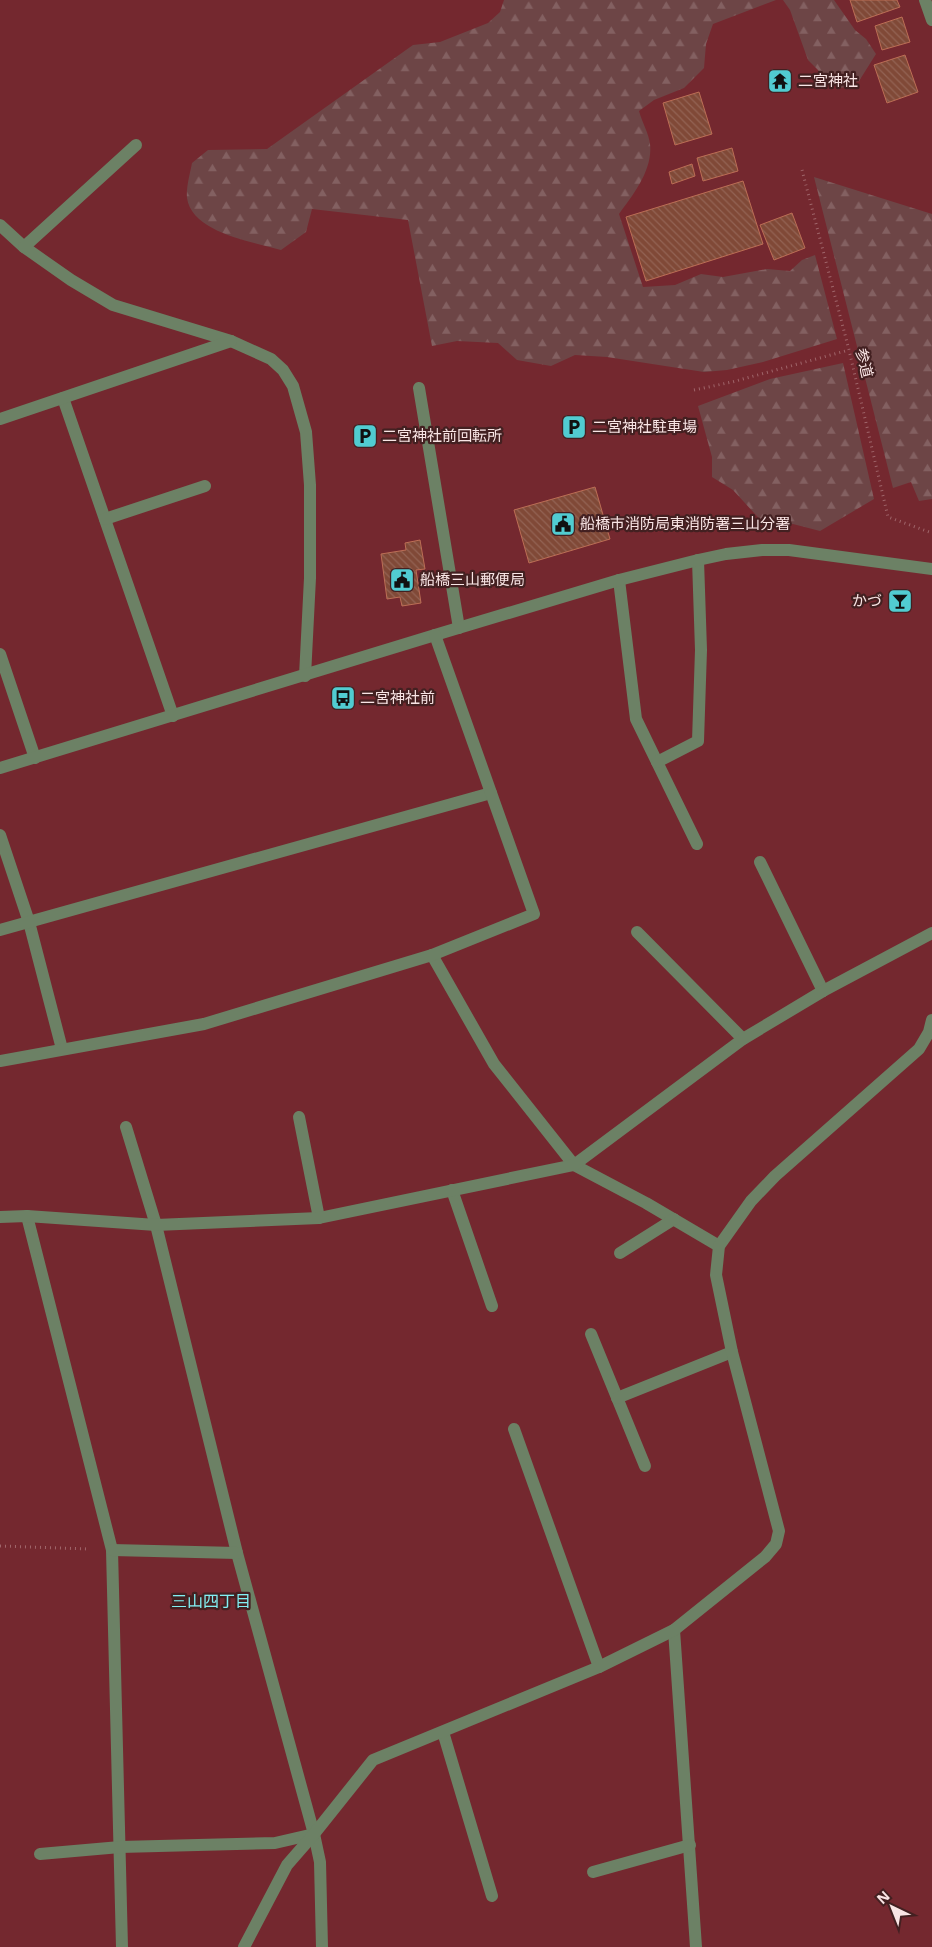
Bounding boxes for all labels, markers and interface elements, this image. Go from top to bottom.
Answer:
temple icon: 二宮神社 [767,68,793,94]
place label: 二宮神社 [798,70,858,90]
street label: 参道 [852,346,878,380]
parking icon: 二宮神社駐車場 [561,414,587,440]
place label: 二宮神社駐車場 [592,416,697,436]
parking icon: 二宮神社前回転所 [352,423,378,449]
place label: 二宮神社前回転所 [382,425,502,445]
public building icon: 船橋市消防局東消防署三山分署 [550,511,576,537]
place label: 船橋市消防局東消防署三山分署 [580,513,790,533]
public building icon: 船橋三山郵便局 [389,567,415,593]
place label: 船橋三山郵便局 [420,569,525,589]
bar icon: かづ [887,588,913,614]
place label: かづ [852,590,882,610]
bus stop icon: 二宮神社前 [330,685,356,711]
place label: 二宮神社前 [360,687,435,707]
district label: 三山四丁目 [171,1590,251,1612]
north arrow [867,1882,917,1932]
text: N [872,1886,893,1908]

